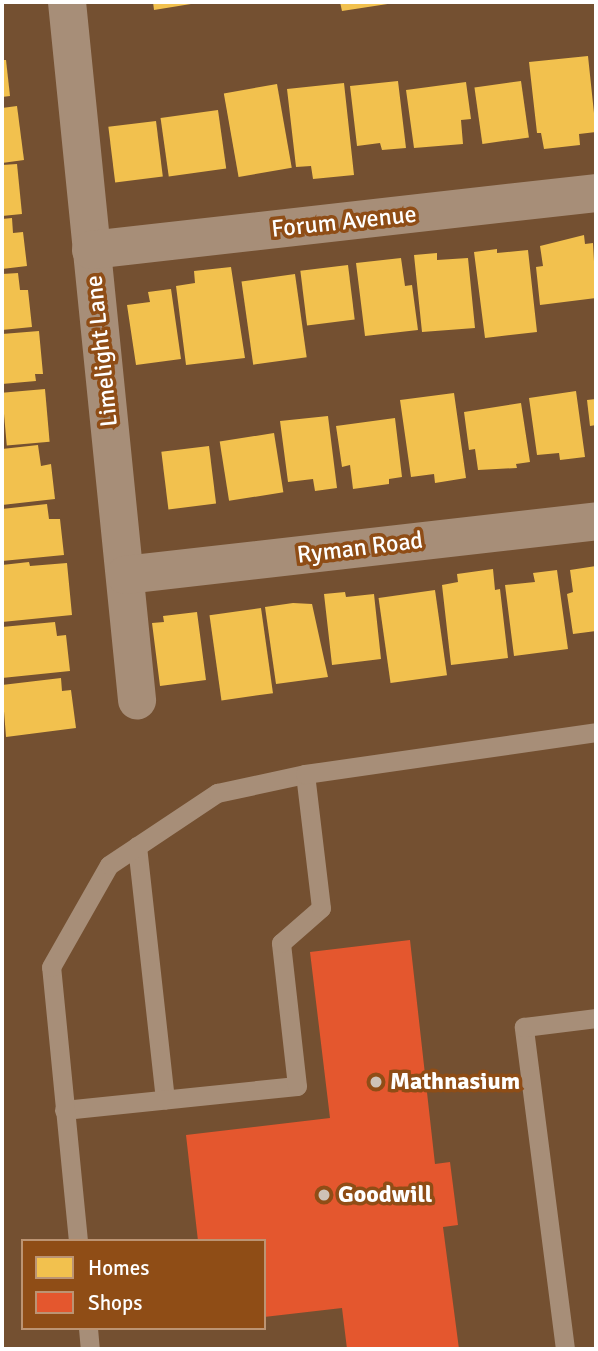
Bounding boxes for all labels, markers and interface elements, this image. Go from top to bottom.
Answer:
street label: Forum Avenue [270,200,418,244]
street label: Limelight Lane [80,274,124,428]
street label: Ryman Road [295,526,425,570]
place label: Mathnasium [390,1068,520,1096]
marker: Mathnasium [368,1074,384,1090]
place label: Goodwill [338,1181,432,1209]
marker: Goodwill [316,1187,332,1203]
legend [21,1239,266,1330]
text: Homes [88,1255,150,1281]
text: Shops [88,1290,142,1316]

